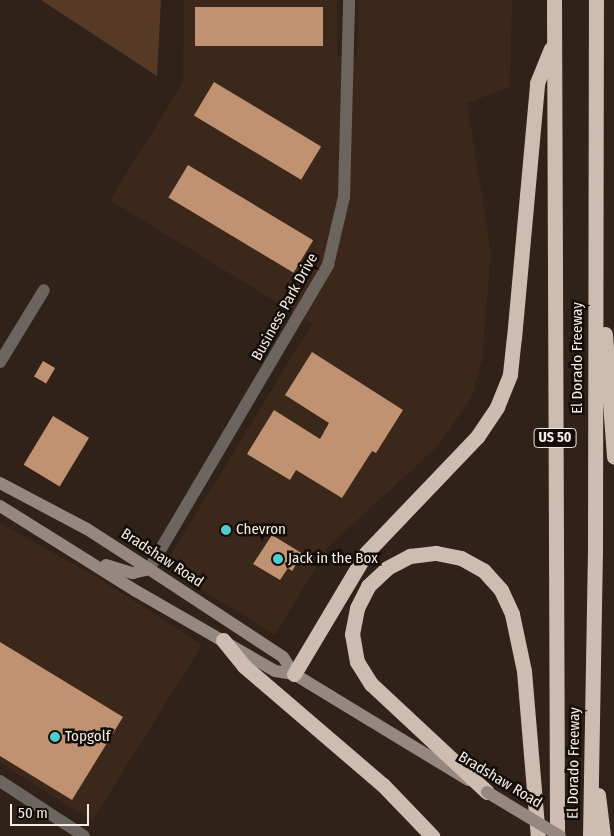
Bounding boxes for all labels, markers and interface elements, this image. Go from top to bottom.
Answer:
street label: Business Park Drive [248,250,322,364]
street label: El Dorado Freeway [569,302,587,414]
road number: US 50 [532,426,578,449]
place label: Chevron [236,521,286,539]
marker: Chevron [220,524,232,536]
street label: Bradshaw Road [118,525,206,591]
place label: Jack in the Box [288,550,378,568]
marker: Jack in the Box [272,553,284,565]
street label: El Dorado Freeway [564,707,584,819]
place label: Topgolf [65,728,110,746]
marker: Topgolf [49,731,61,743]
street label: Bradshaw Road [455,748,545,812]
scale bar [12,794,91,826]
text: 50 m [18,804,48,822]

